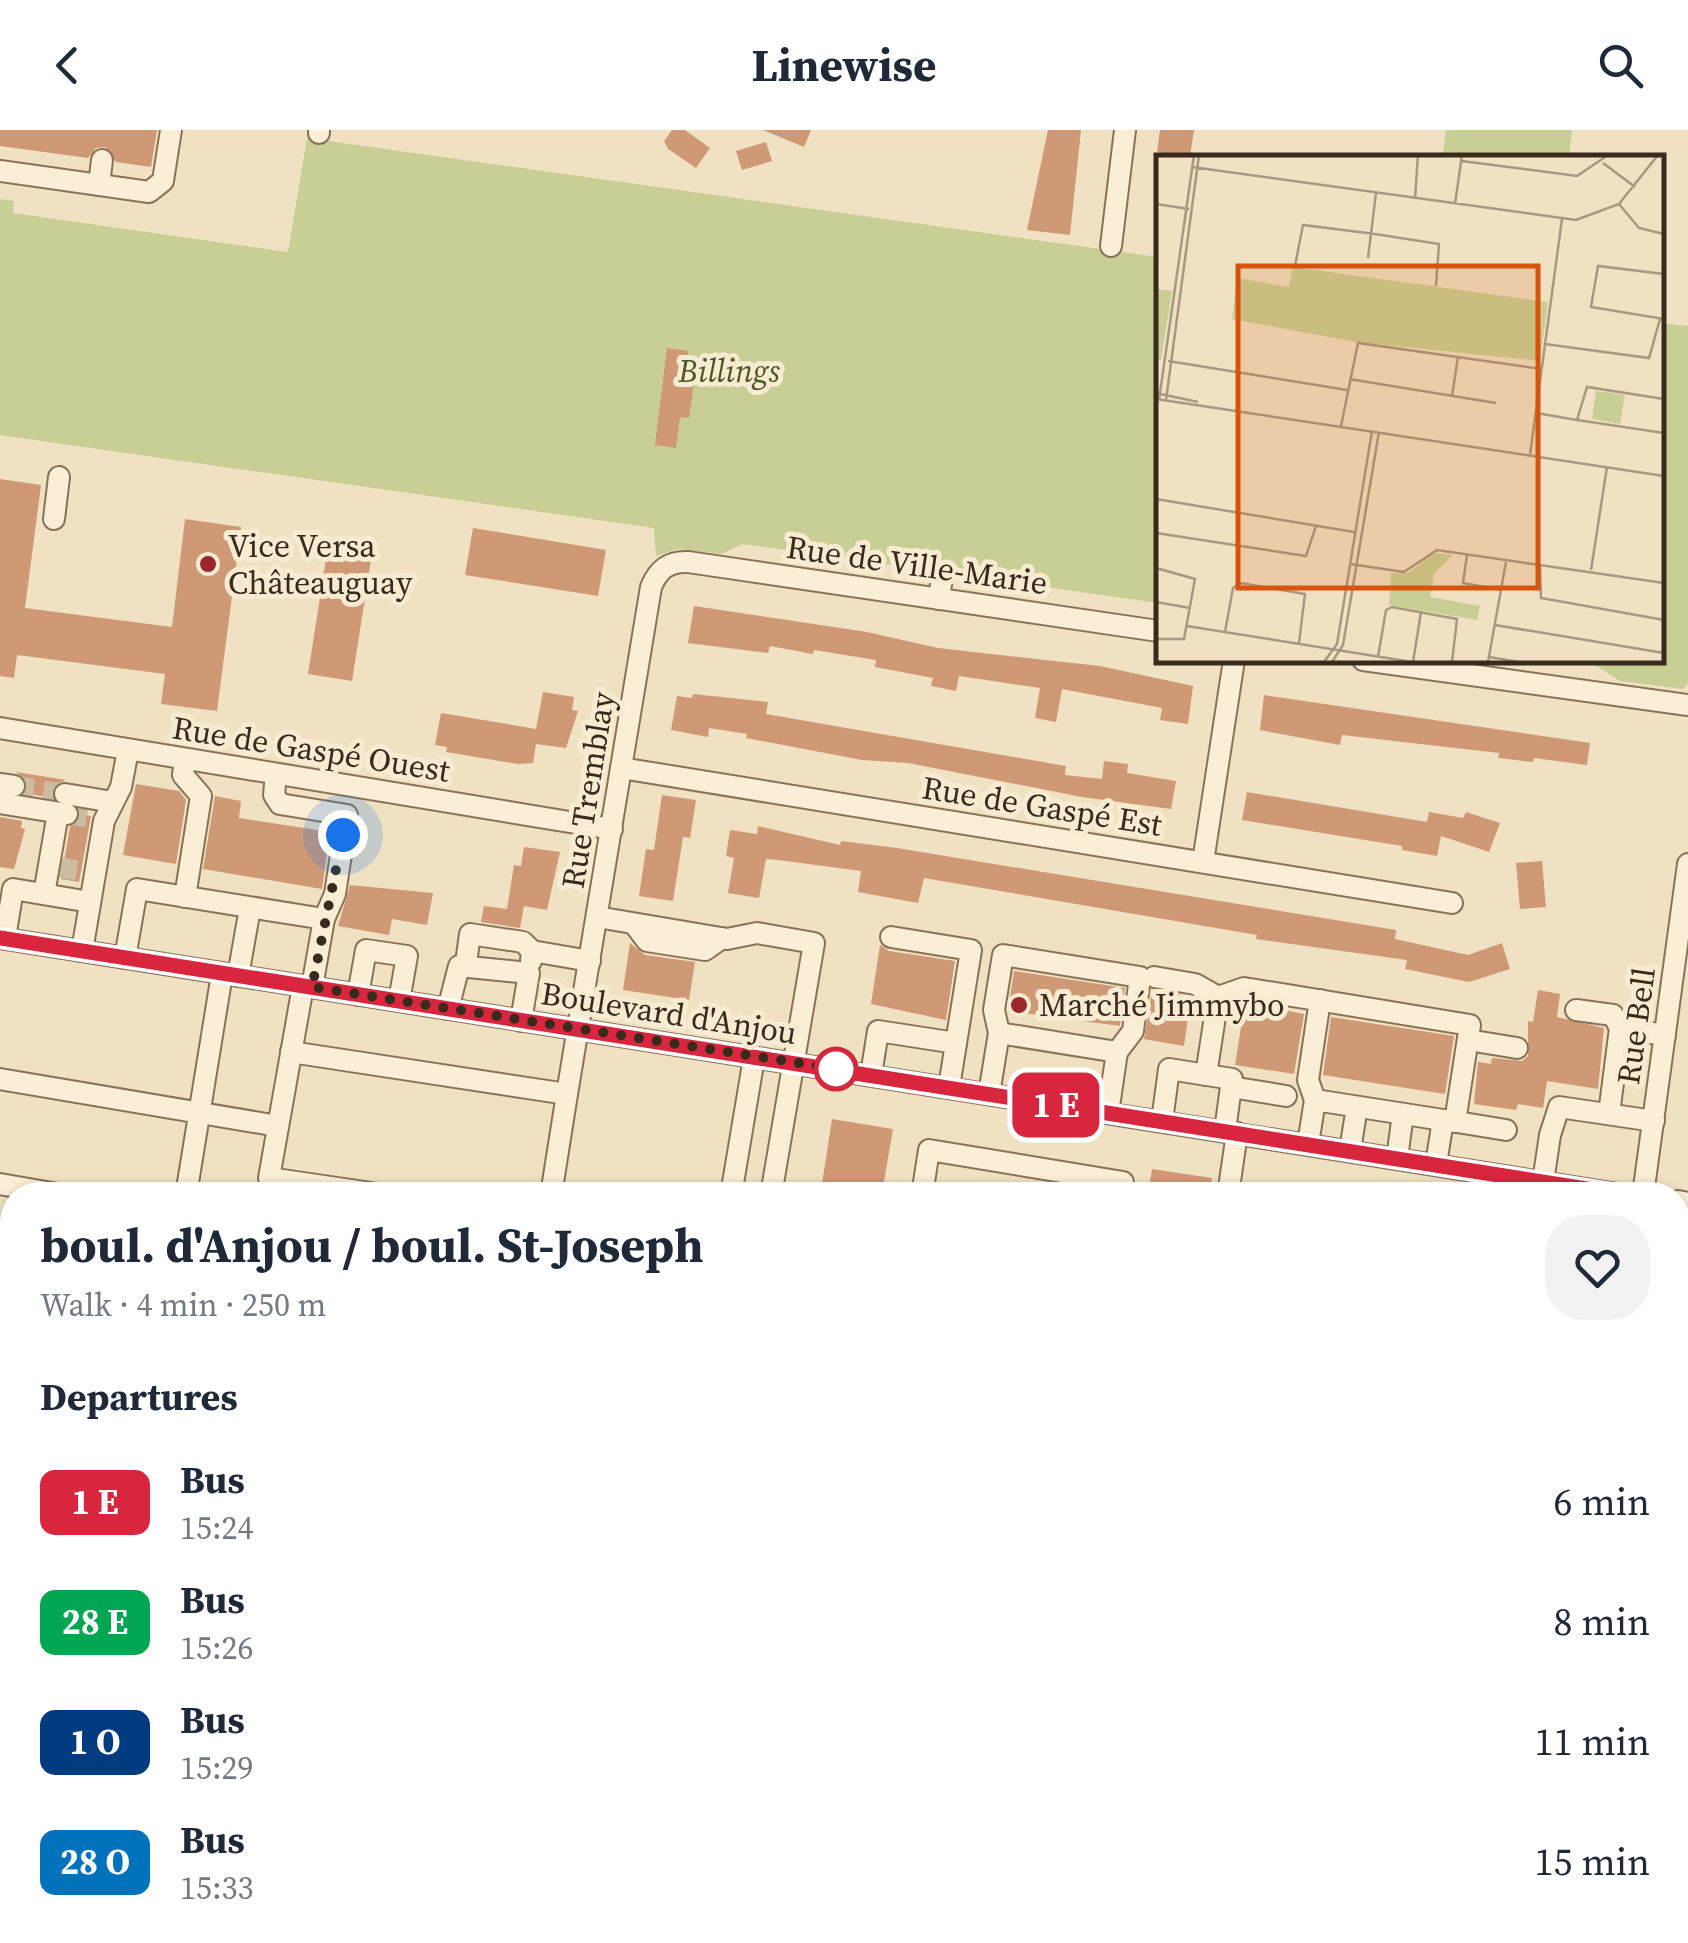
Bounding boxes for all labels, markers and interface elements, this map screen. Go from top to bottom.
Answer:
text: Linewise [752,34,937,96]
icon: back [40,38,95,93]
icon: search [1593,38,1648,93]
inset map [1156,155,1663,662]
park label: Billings [677,349,780,393]
place label: Vice Versa Châteauguay [228,524,413,605]
street label: Rue de Ville-Marie [784,525,1050,605]
marker: Vice Versa Châteauguay [197,553,219,575]
street label: Rue Tremblay [551,688,625,891]
street label: Rue de Gaspé Ouest [169,705,453,793]
street label: Rue de Gaspé Est [919,765,1166,847]
your location [318,810,368,860]
street label: Rue Bell [1606,965,1666,1087]
street label: Boulevard d'Anjou [538,971,800,1055]
place label: Marché Jimmybo [1039,983,1285,1027]
marker: Marché Jimmybo [1008,994,1030,1016]
unlabelled marker [815,1048,857,1090]
line badge: 1 E [998,1072,1114,1138]
text: 1 E [1032,1081,1080,1129]
text: boul. d'Anjou / boul. St-Joseph [40,1212,704,1278]
button: heart [1545,1215,1650,1320]
text: Walk · 4 min · 250 m [40,1283,326,1327]
text: Departures [40,1371,238,1423]
text: Bus [180,1454,245,1506]
text: 6 min [1554,1476,1650,1528]
text: 1 E [71,1478,119,1526]
text: 15:24 [180,1506,254,1550]
text: Bus [180,1574,245,1626]
text: 8 min [1554,1596,1650,1648]
text: 28 E [62,1598,128,1646]
text: 15:26 [180,1626,254,1670]
text: Bus [180,1694,245,1746]
text: 11 min [1535,1716,1650,1768]
text: 1 O [69,1718,121,1766]
text: 15:29 [180,1746,254,1790]
text: Bus [180,1814,245,1866]
text: 15 min [1535,1836,1650,1888]
text: 28 O [60,1838,130,1886]
text: 15:33 [180,1866,254,1910]

